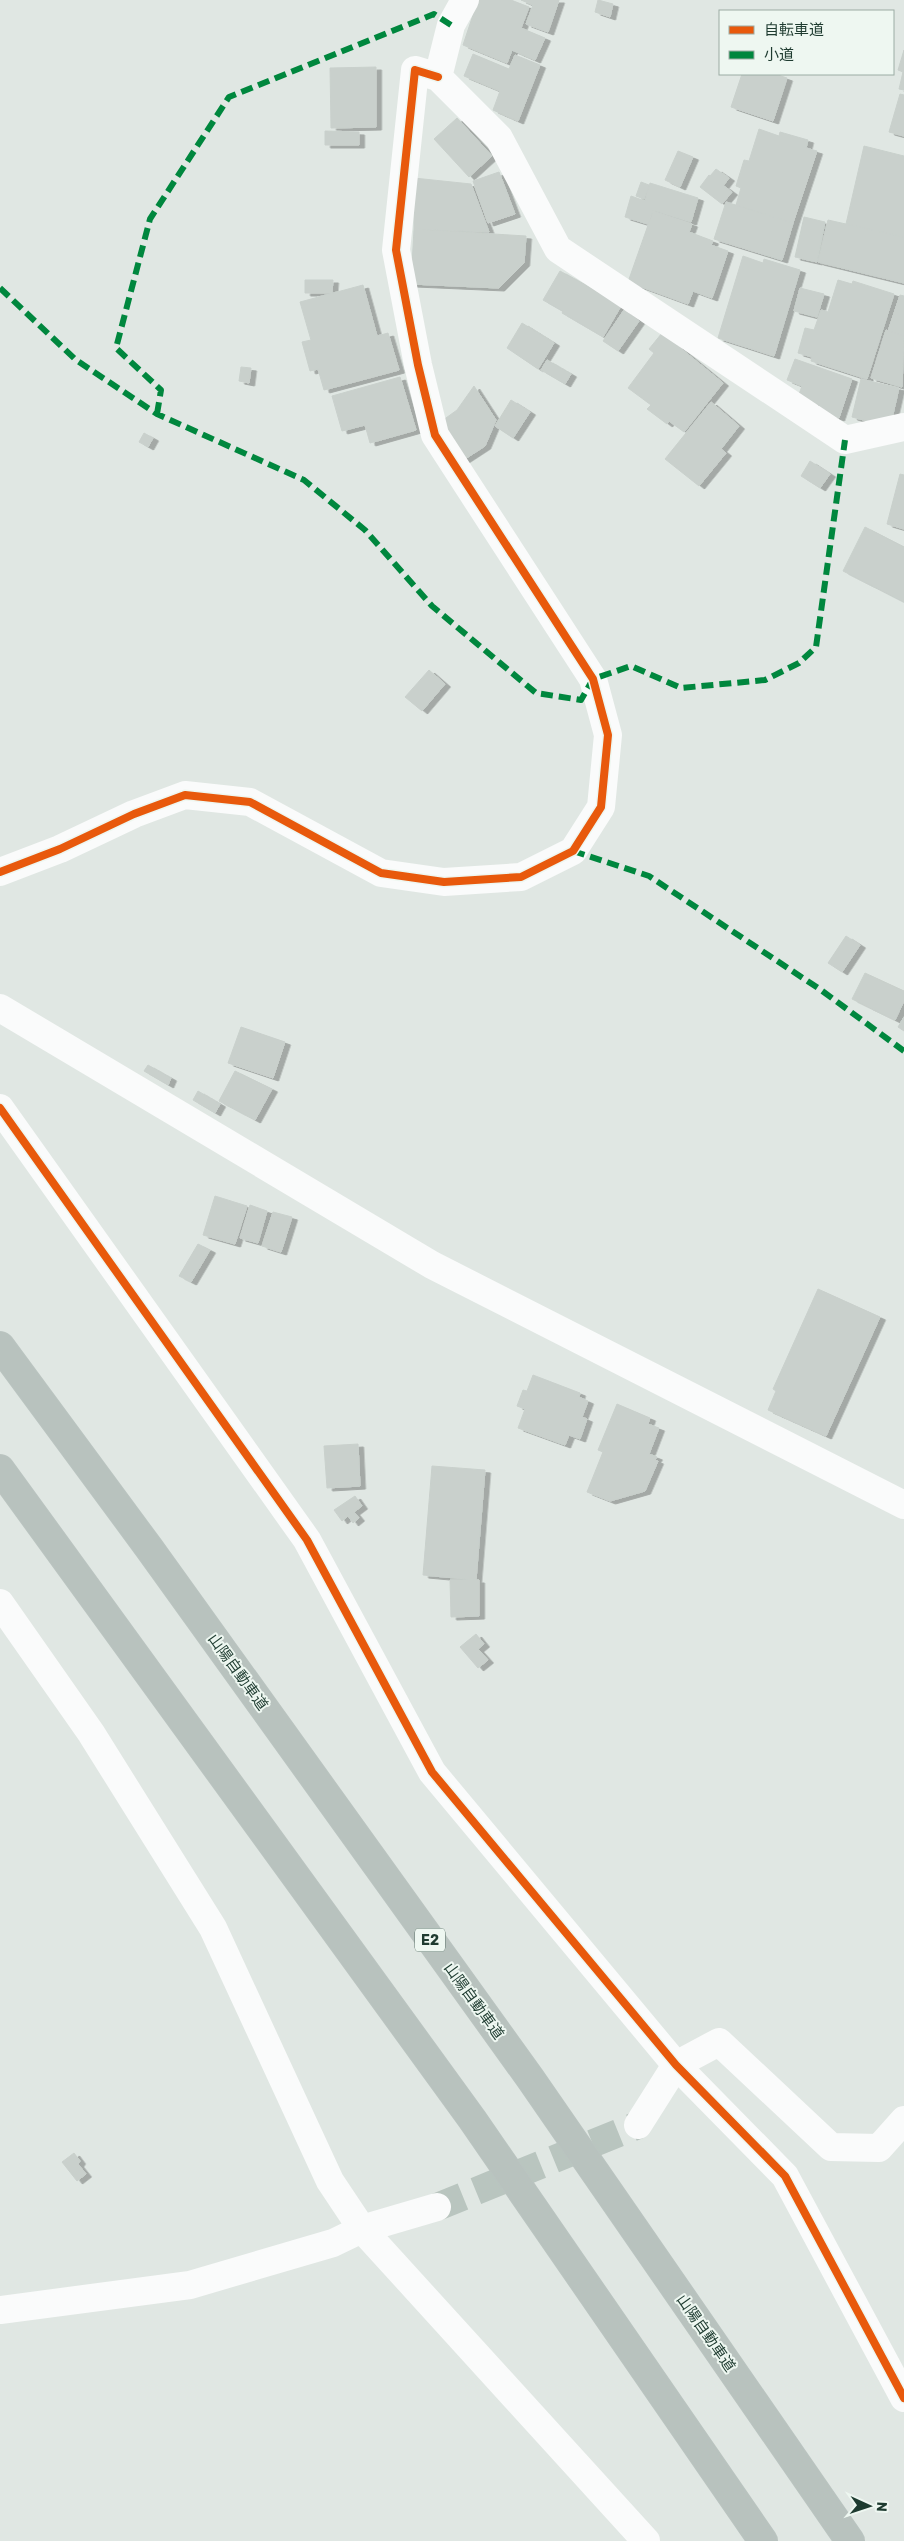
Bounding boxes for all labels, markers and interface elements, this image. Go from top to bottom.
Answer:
legend [719,10,894,75]
text: 自転車道 [764,21,824,39]
text: 小道 [764,46,794,64]
street label: 山陽自動車道 [204,1630,272,1714]
road number: E2 [415,1928,445,1952]
street label: 山陽自動車道 [440,1959,508,2043]
street label: 山陽自動車道 [673,2291,739,2375]
north arrow [844,2481,894,2531]
text: N [873,2501,890,2512]

